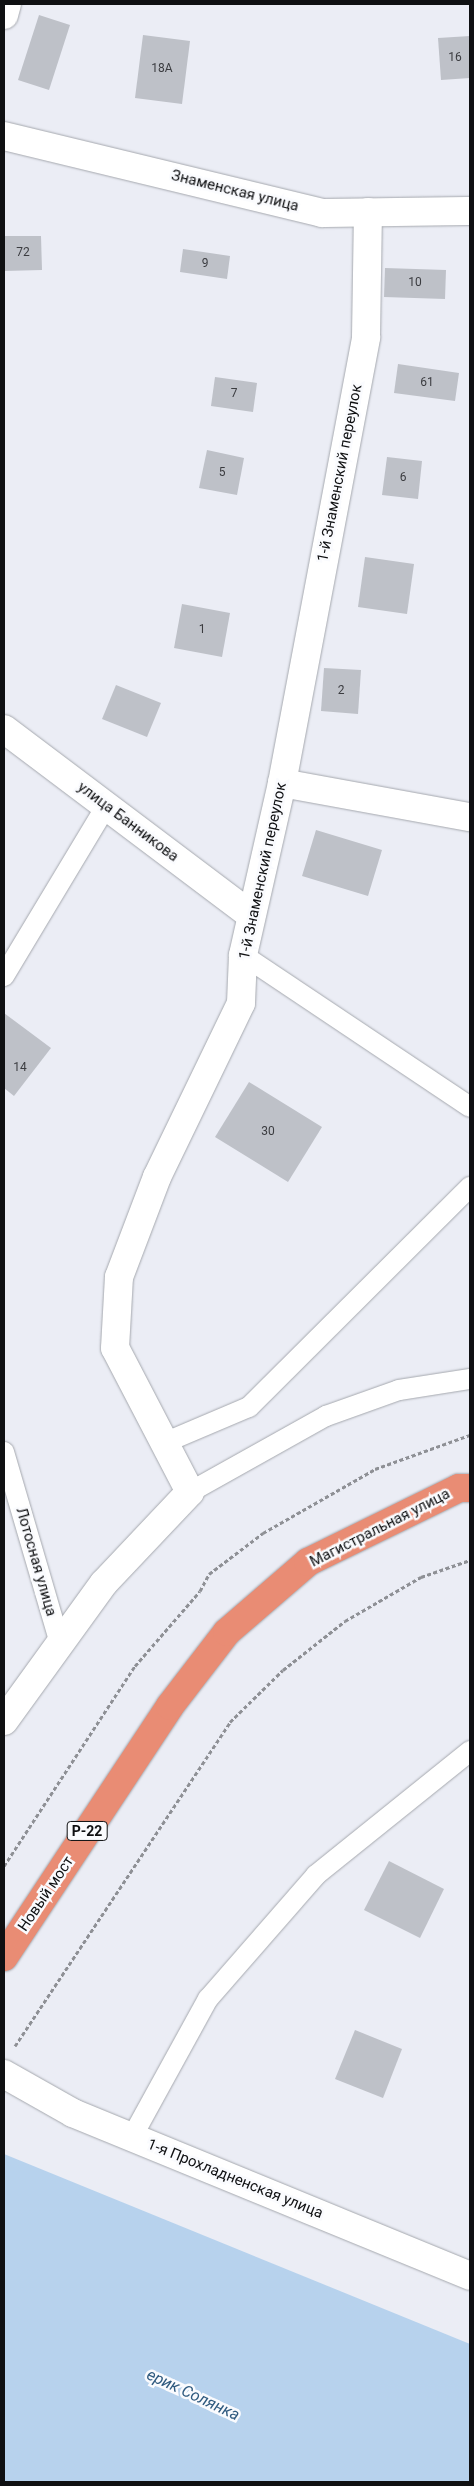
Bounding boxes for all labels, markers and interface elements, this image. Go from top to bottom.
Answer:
house number: 16 [448,51,462,65]
house number: 18А [151,62,173,76]
street label: Знаменская улица [169,166,301,216]
house number: 72 [16,246,30,260]
house number: 9 [202,257,208,271]
house number: 10 [408,276,422,290]
house number: 61 [420,376,434,390]
street label: 1-й Знаменский переулок [314,383,366,563]
house number: 7 [231,387,237,401]
house number: 5 [219,466,225,480]
house number: 6 [400,471,406,485]
house number: 1 [199,623,205,637]
house number: 2 [338,684,344,698]
street label: улица Банникова [74,778,182,866]
street label: 1-й Знаменский переулок [235,781,291,961]
house number: 14 [13,1061,27,1075]
house number: 30 [261,1125,275,1139]
street label: Магистральная улица [307,1485,453,1571]
street label: Лотосная улица [12,1506,60,1618]
road number: Р-22 [66,1820,108,1842]
street label: Новый мост [14,1853,78,1935]
street label: 1-я Прохладненская улица [145,2135,325,2223]
water label: ерик Солянка [143,2365,243,2425]

